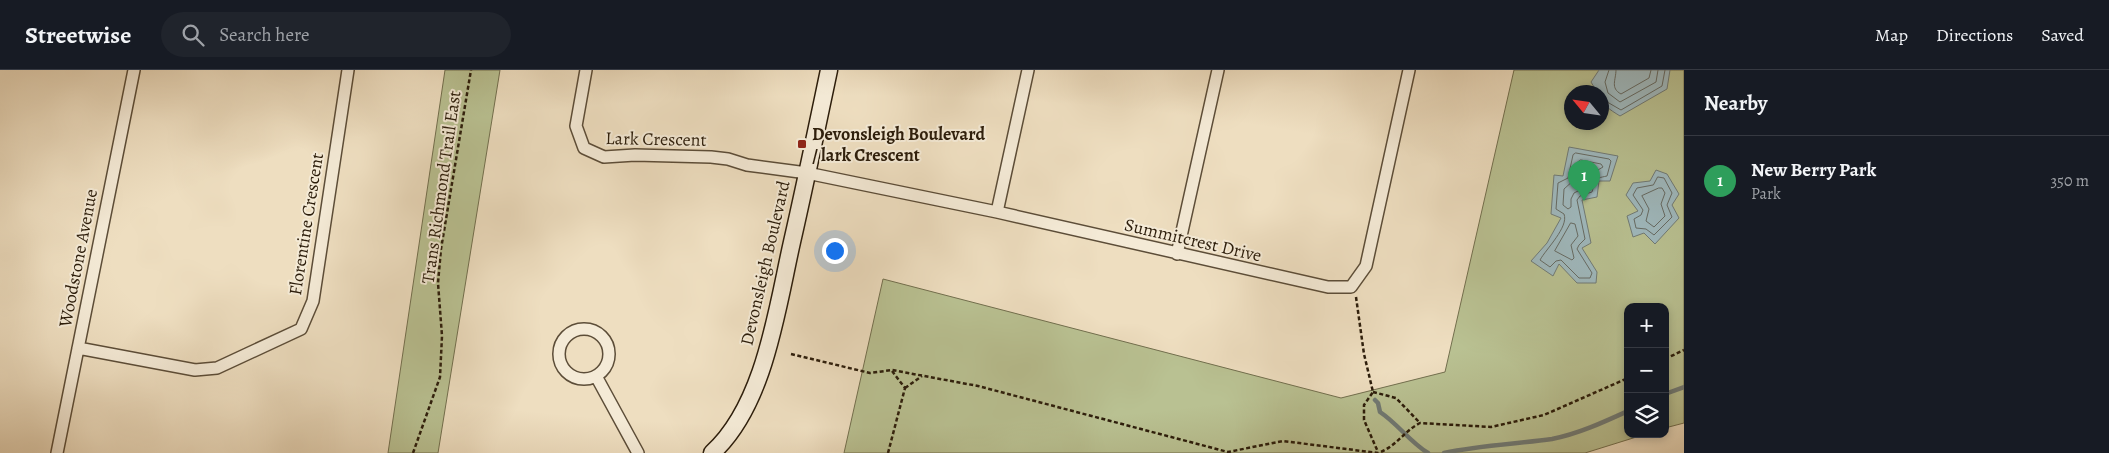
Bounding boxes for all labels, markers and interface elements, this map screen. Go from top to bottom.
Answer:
search box [161,12,511,57]
text: Streetwise [25,19,131,51]
icon: search [179,21,207,49]
text: Search here [219,22,310,48]
text: Map [1875,23,1908,47]
text: Directions [1936,23,2013,47]
text: Saved [2041,23,2084,47]
north arrow [1564,85,1609,130]
street label: Trans Richmond Trail East [416,89,466,285]
text: Nearby [1704,89,1767,117]
place label: Devonsleigh Boulevard / lark Crescent [812,122,985,167]
street label: Lark Crescent [605,126,707,152]
marker: Devonsleigh Boulevard / lark Crescent [796,138,808,150]
street label: Florentine Crescent [283,151,329,297]
text: New Berry Park [1751,157,1876,183]
pin: 1 [1568,160,1600,201]
text: 1 [1717,170,1723,192]
text: 350 m [2050,170,2089,192]
street label: Devonsleigh Boulevard [734,178,796,348]
text: Park [1751,183,1781,205]
street label: Woodstone Avenue [53,187,103,330]
street label: Summitcrest Drive [1122,213,1264,267]
your location [822,238,848,264]
map controls [1624,303,1669,438]
button: + [1624,303,1669,348]
button: − [1624,348,1669,393]
button: layers [1624,393,1669,438]

